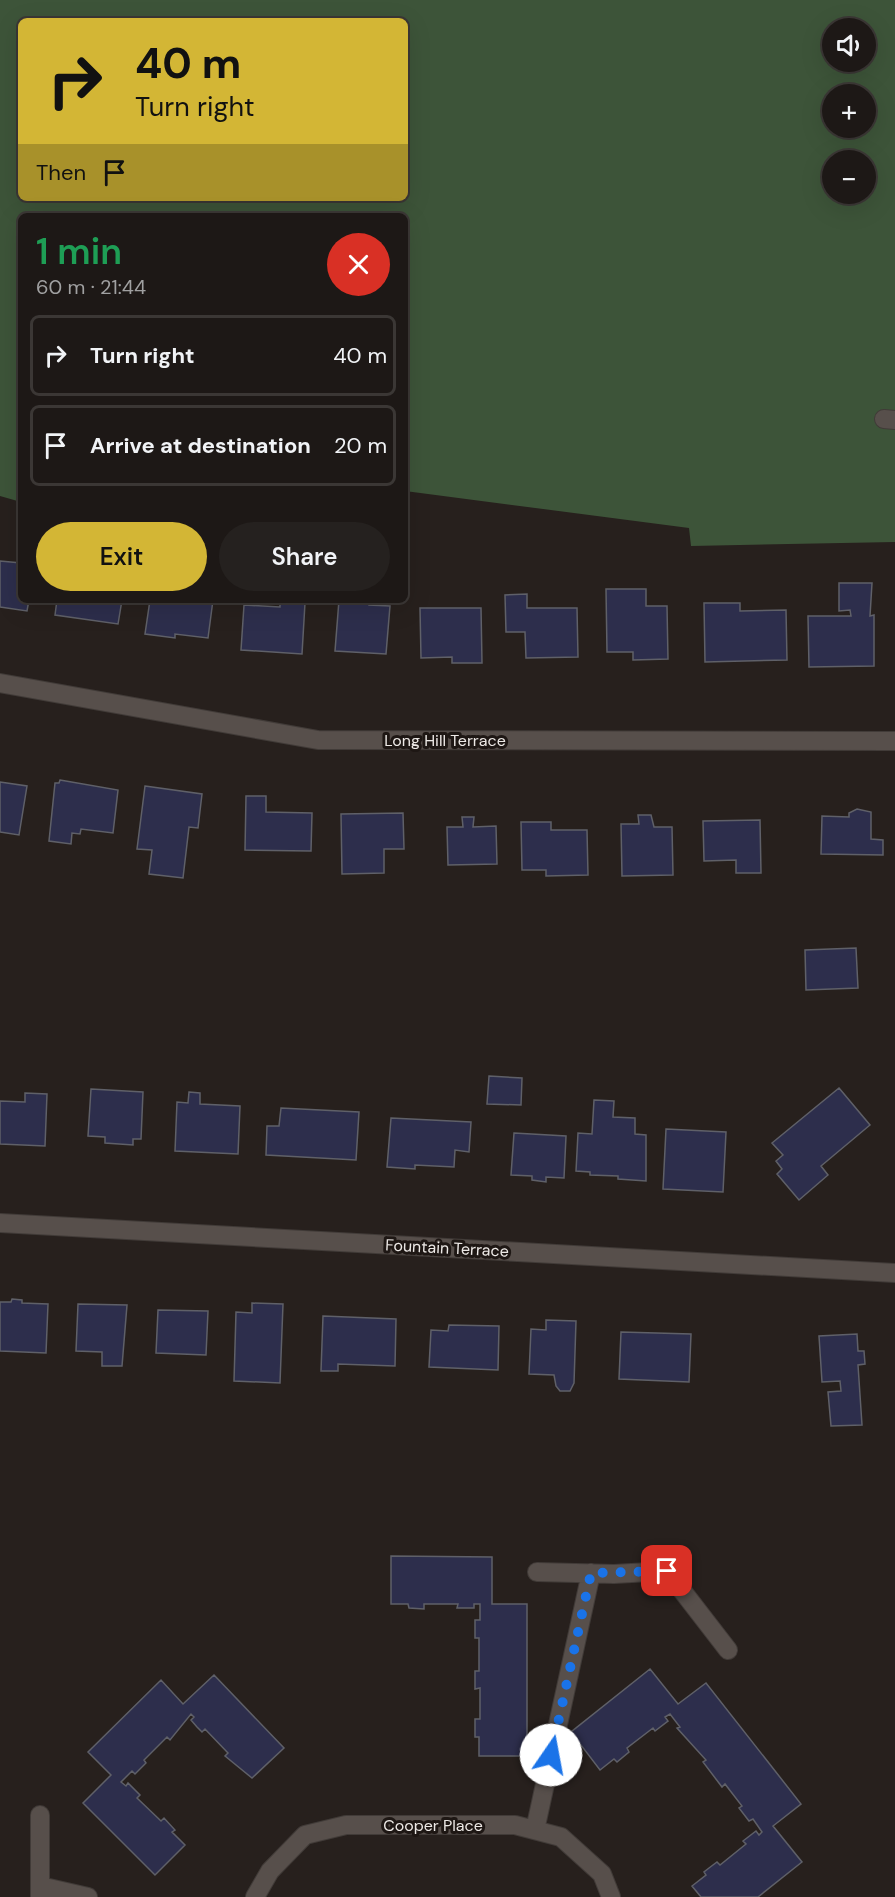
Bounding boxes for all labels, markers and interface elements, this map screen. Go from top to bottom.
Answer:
map controls [822,18,876,204]
button: sound [822,18,876,72]
text: 40 m [135,36,241,91]
icon: right [36,42,114,120]
button: + [822,84,876,138]
text: Turn right [135,89,255,124]
button: − [822,150,876,204]
icon: arrive [98,156,131,189]
text: Then [36,158,86,187]
text: 1 min [36,228,122,275]
button: close [327,233,390,296]
text: 60 m · 21:44 [36,274,146,300]
icon: right [39,339,72,372]
text: Turn right [90,341,195,370]
text: 40 m [333,341,387,370]
icon: arrive [39,429,72,462]
text: Arrive at destination [90,431,311,460]
text: 20 m [334,431,387,460]
button: Exit [36,522,207,591]
button: Share [219,522,390,591]
street label: Long Hill Terrace [384,730,506,751]
street label: Fountain Terrace [385,1234,509,1262]
pin [641,1545,692,1596]
icon: arrive [650,1554,683,1587]
position arrow [519,1723,583,1787]
street label: Cooper Place [383,1815,483,1836]

